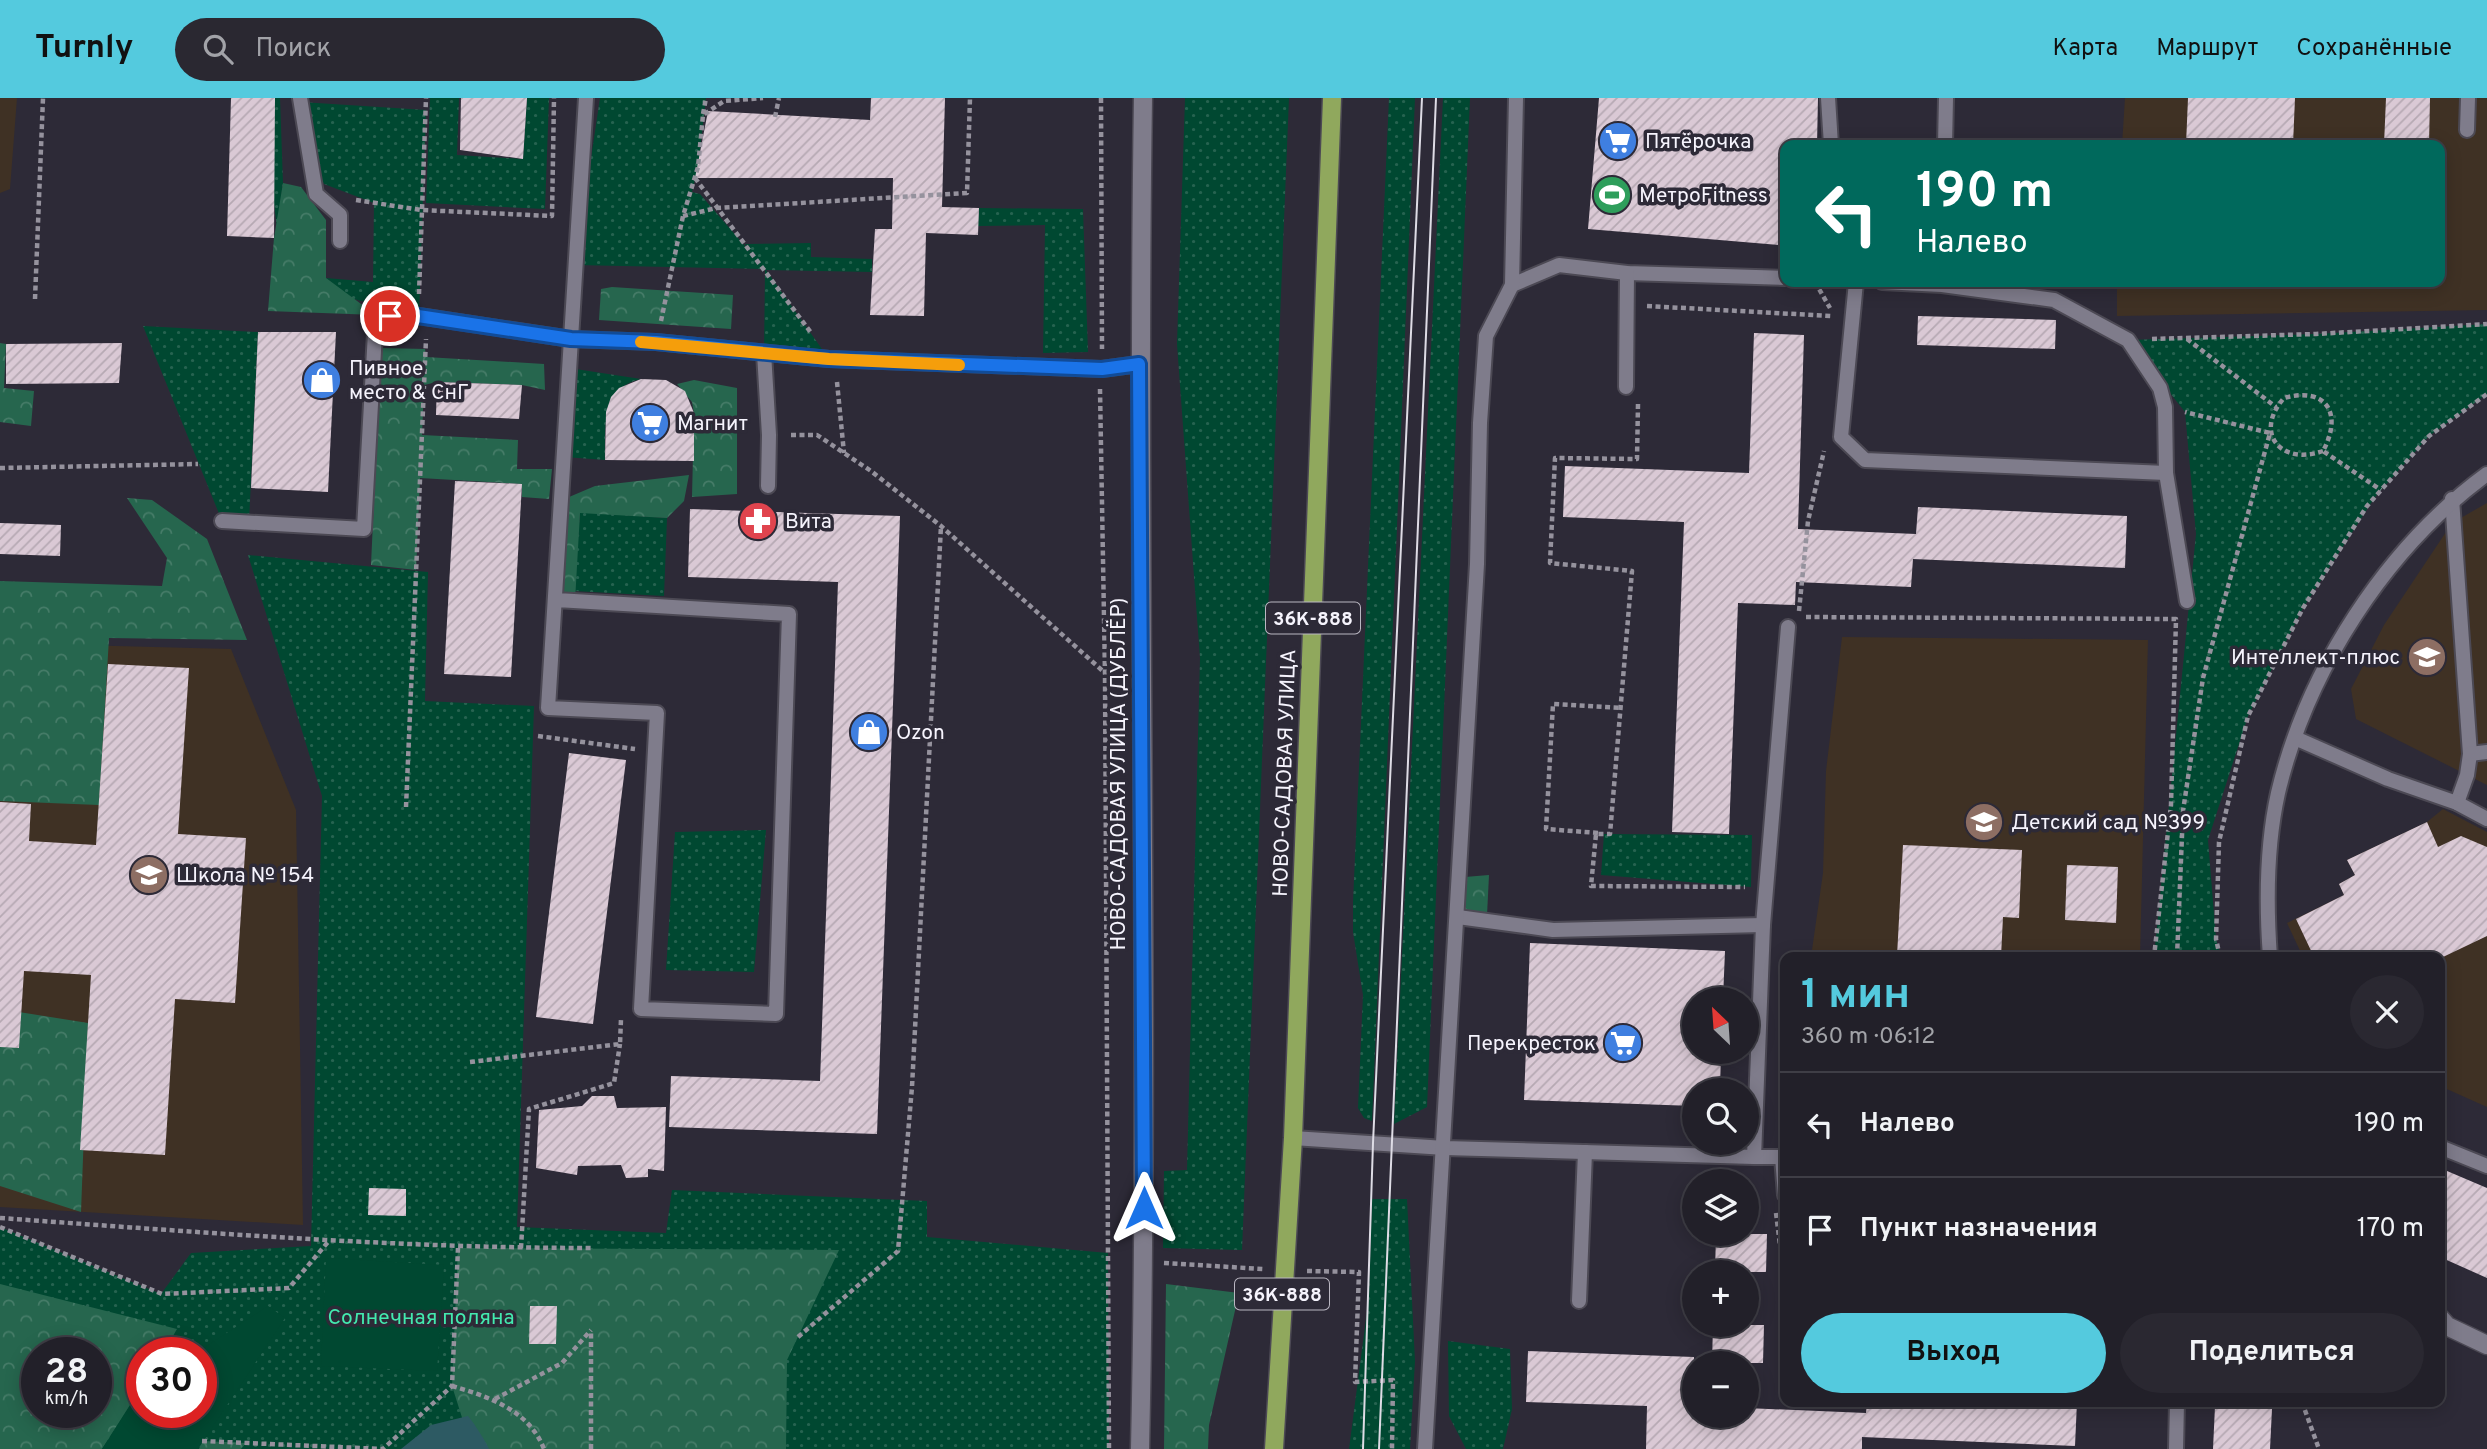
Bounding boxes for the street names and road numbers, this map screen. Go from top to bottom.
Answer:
street label: НОВО-САДОВАЯ УЛИЦА (ДУБЛЁР) [1106,598,1133,950]
road number: 36К-888 [1266,603,1360,634]
street label: НОВО-САДОВАЯ УЛИЦА [1268,649,1303,897]
road number: 36К-888 [1235,1278,1329,1310]

